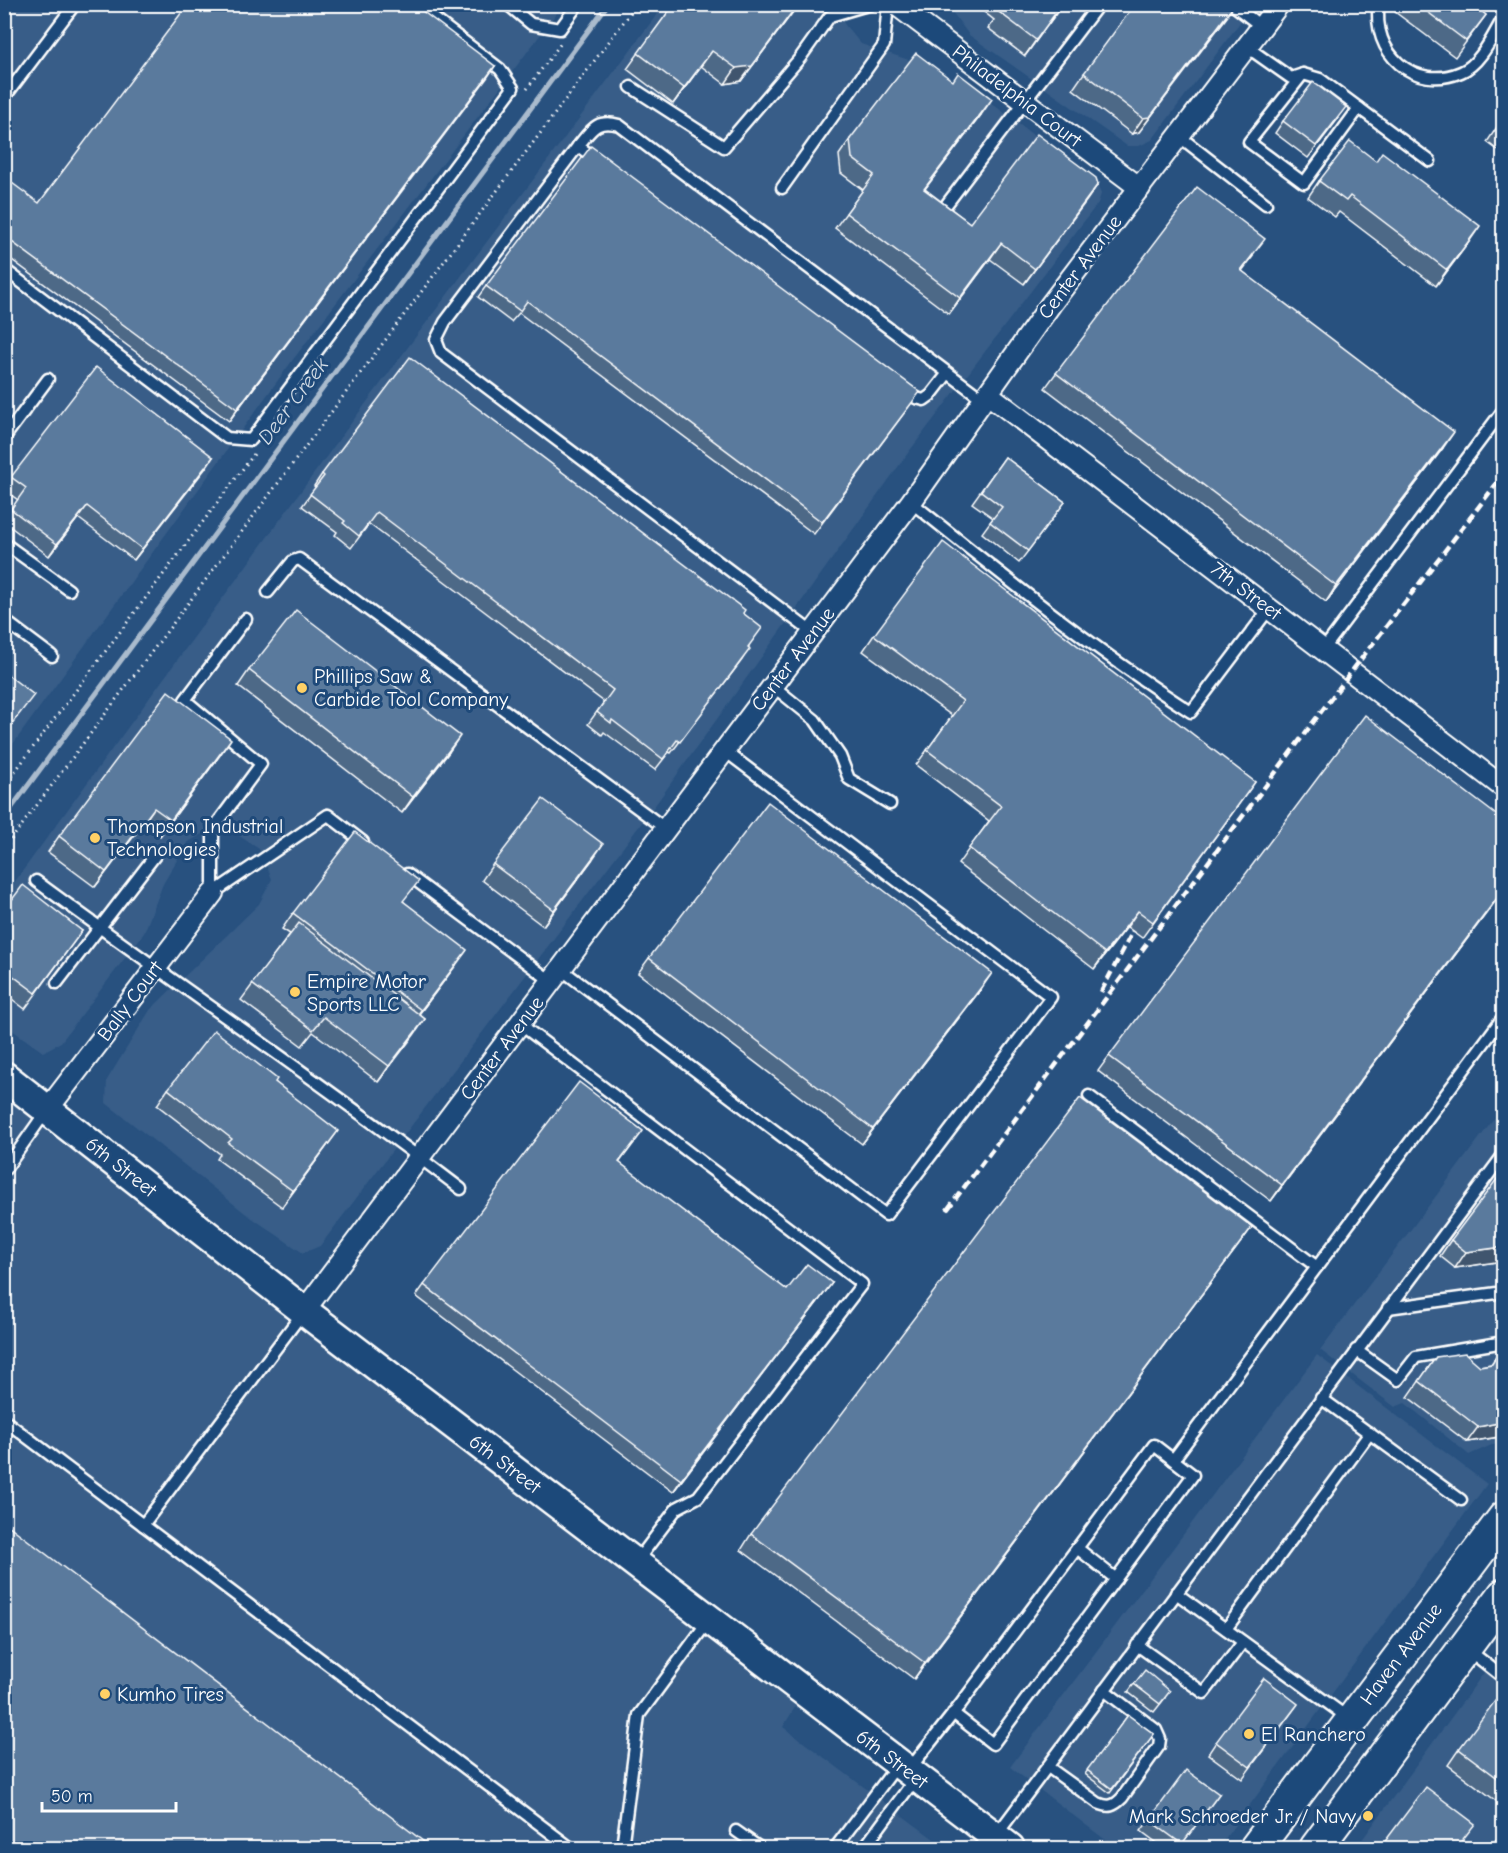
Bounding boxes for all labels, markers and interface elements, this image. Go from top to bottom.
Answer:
street label: Philadelphia Court [948,40,1087,153]
street label: Center Avenue [1033,211,1127,323]
water label: Deer Creek [253,353,334,449]
street label: 7th Street [1206,557,1287,626]
street label: Center Avenue [746,603,840,715]
place label: Phillips Saw & Carbide Tool Company [314,665,508,711]
marker: Phillips Saw & Carbide Tool Company [295,681,309,695]
place label: Thompson Industrial Technologies [107,815,283,861]
marker: Thompson Industrial Technologies [88,831,102,845]
street label: Bally Court [93,956,168,1045]
place label: Empire Motor Sports LLC [307,970,426,1016]
marker: Empire Motor Sports LLC [288,985,302,999]
street label: Center Avenue [455,992,549,1104]
street label: 6th Street [81,1132,162,1203]
street label: 6th Street [465,1430,546,1499]
street label: Haven Avenue [1355,1599,1447,1709]
place label: Kumho Tires [117,1683,224,1706]
marker: Kumho Tires [98,1687,112,1701]
place label: El Ranchero [1261,1723,1366,1746]
street label: 6th Street [852,1725,933,1794]
marker: El Ranchero [1242,1727,1256,1741]
scale bar [42,1775,176,1813]
text: 50 m [51,1786,93,1807]
place label: Mark Schroeder Jr. / Navy [1129,1805,1356,1828]
marker: Mark Schroeder Jr. / Navy [1361,1809,1375,1823]

